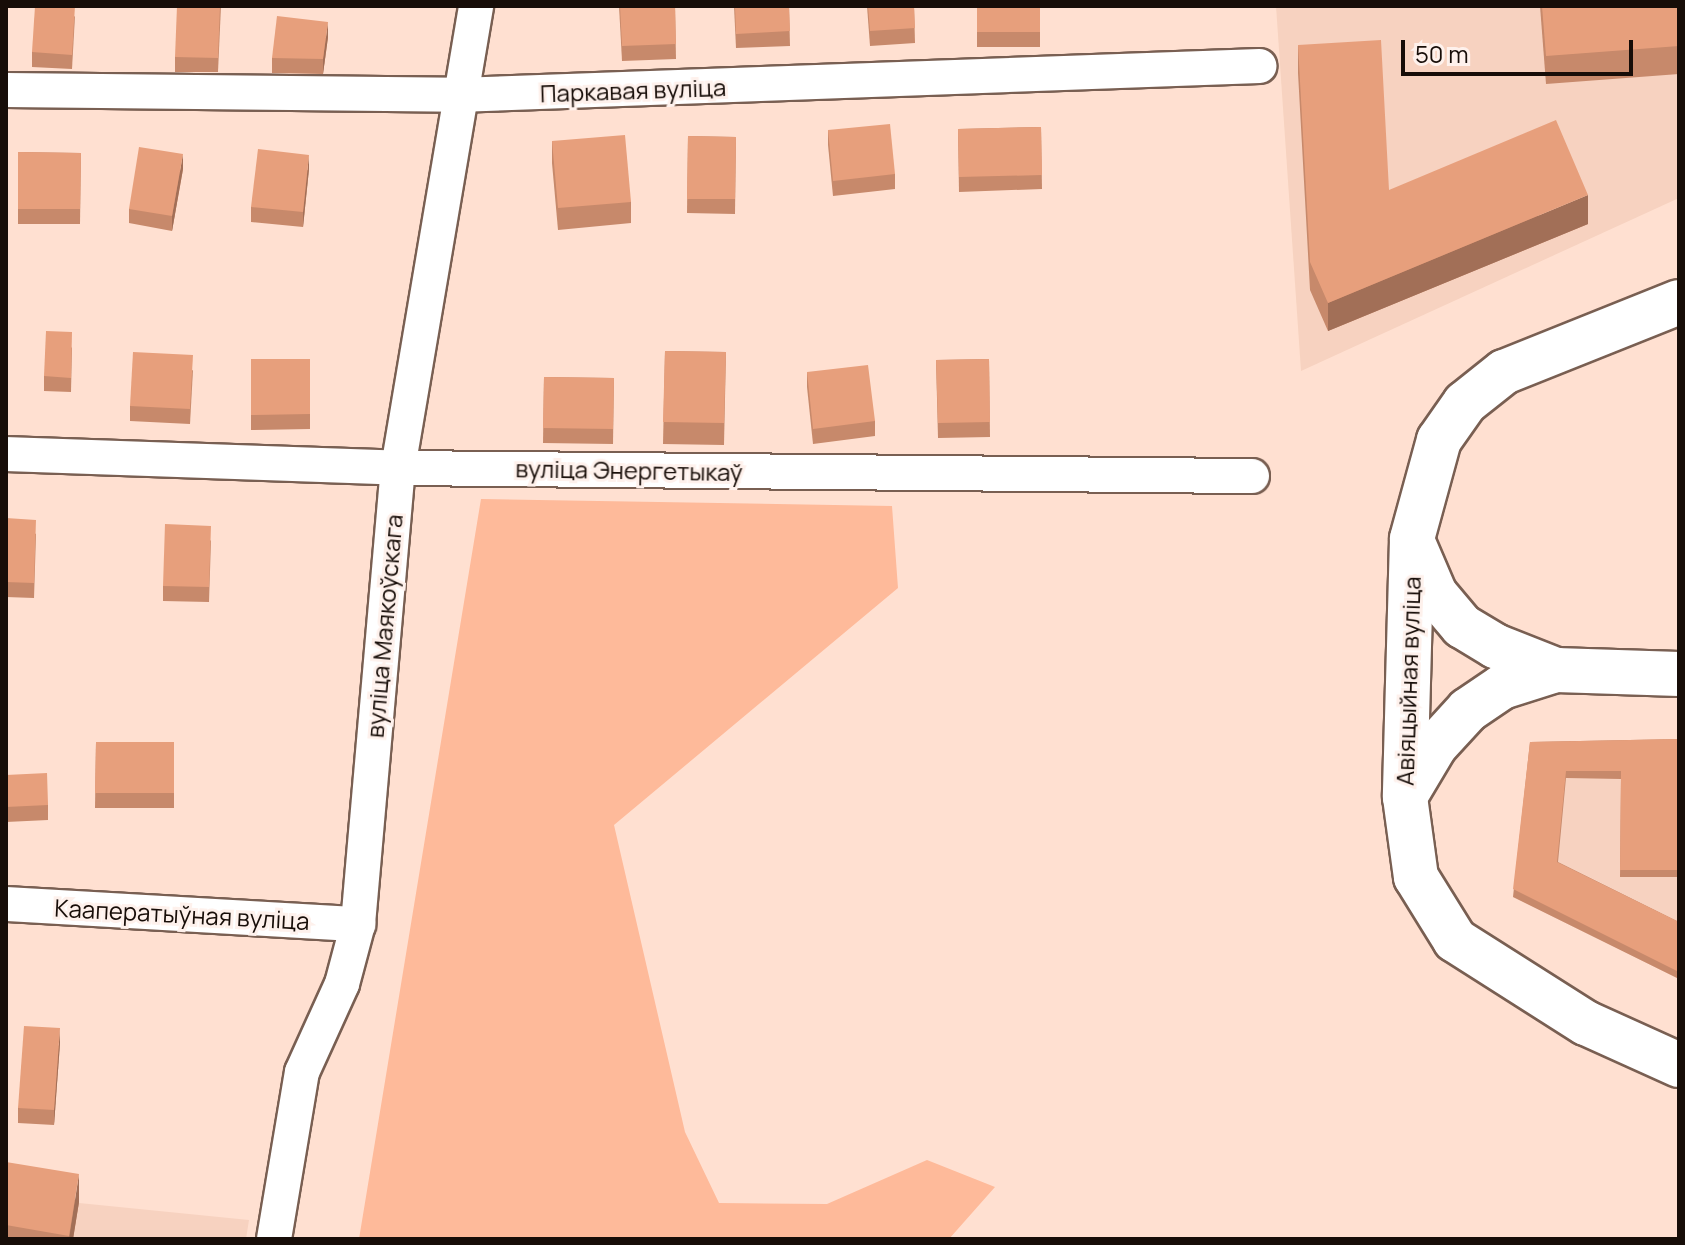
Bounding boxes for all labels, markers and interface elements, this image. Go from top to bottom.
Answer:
scale bar [1405,24,1637,74]
text: 50 m [1415,37,1469,70]
street label: Паркавая вуліца [539,72,727,108]
street label: вуліца Энергетыкаў [515,454,743,486]
street label: вуліца Маякоўскага [360,513,408,739]
street label: Авіяцыйная вуліца [1390,576,1426,786]
street label: Кааператыўная вуліца [54,893,310,935]

